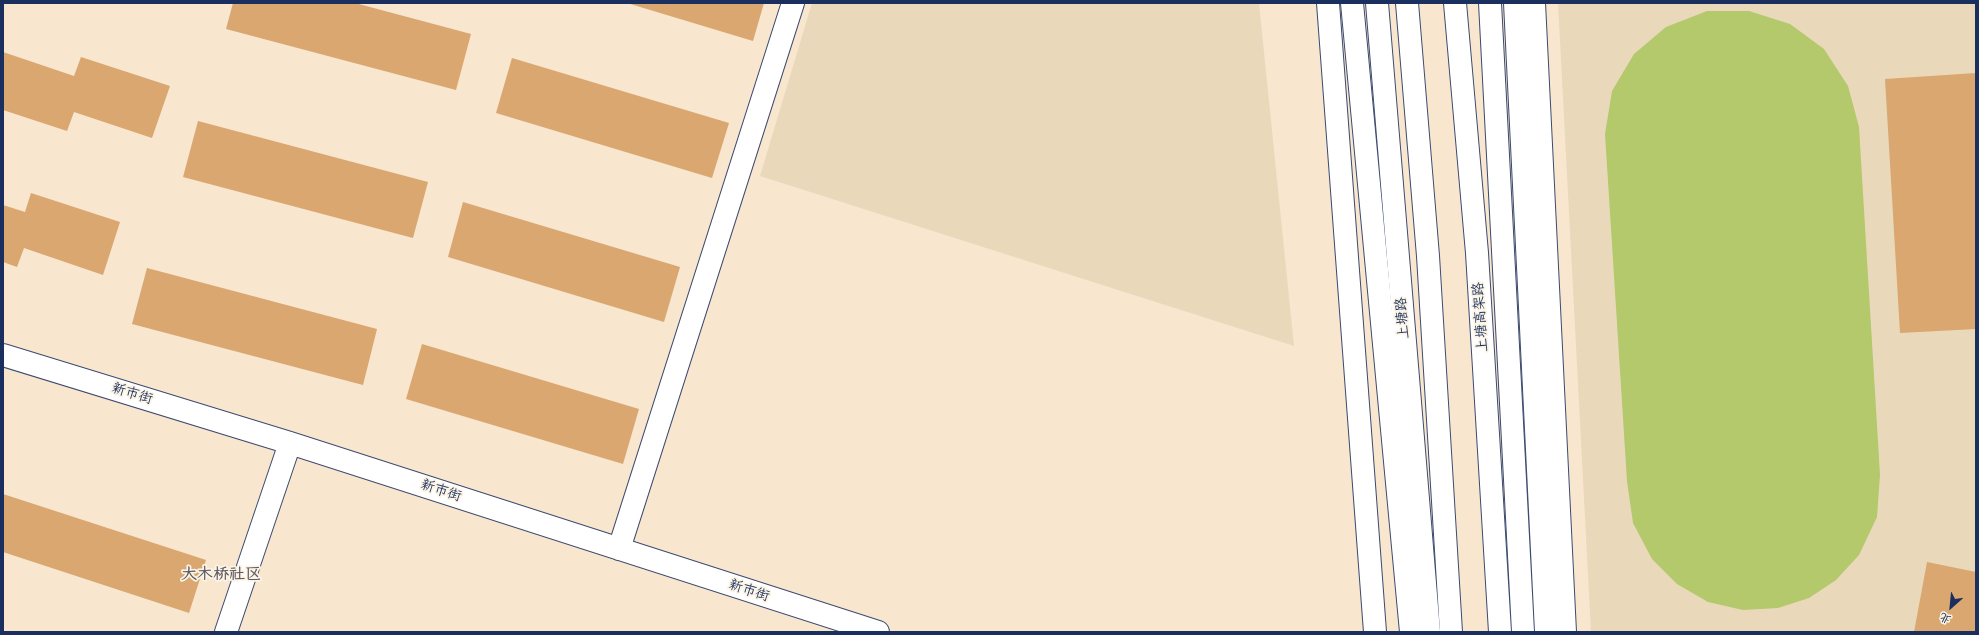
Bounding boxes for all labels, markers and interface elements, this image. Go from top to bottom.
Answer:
street label: 上塘高架路 [1470,281,1492,353]
street label: 上塘路 [1393,296,1413,340]
street label: 新市街 [109,380,155,408]
street label: 新市街 [418,477,464,505]
district label: 大木桥社区 [181,565,261,585]
street label: 新市街 [726,577,772,605]
north arrow [1931,587,1971,627]
text: 北 [1937,610,1953,626]

